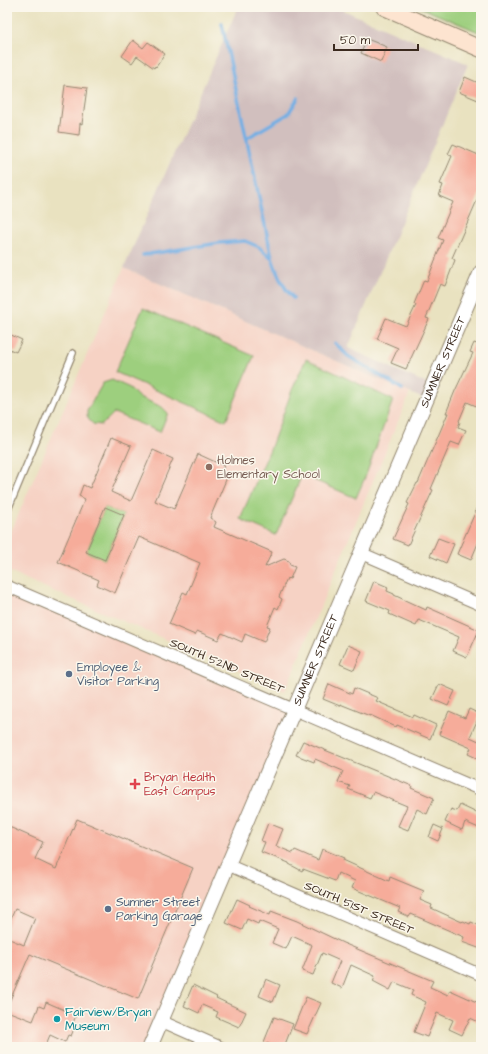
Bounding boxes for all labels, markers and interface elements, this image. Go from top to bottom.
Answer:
scale bar [334,26,418,52]
text: 50 m [340,32,371,49]
street label: SUMNER STREET [416,313,470,410]
place label: Holmes Elementary School [217,452,320,484]
marker: Holmes Elementary School [204,462,214,472]
street label: SUMNER STREET [288,611,343,708]
street label: SOUTH 52ND STREET [167,634,287,698]
place label: Employee & Visitor Parking [77,659,159,691]
marker: Employee & Visitor Parking [64,669,74,679]
place label: Bryan Health East Campus [144,769,216,800]
marker: Bryan Health East Campus [129,778,141,790]
street label: SOUTH 51ST STREET [302,877,417,939]
place label: Sumner Street Parking Garage [116,894,203,926]
marker: Sumner Street Parking Garage [103,904,113,914]
place label: Fairview/Bryan Museum [65,1004,151,1035]
marker: Fairview/Bryan Museum [52,1014,62,1024]

